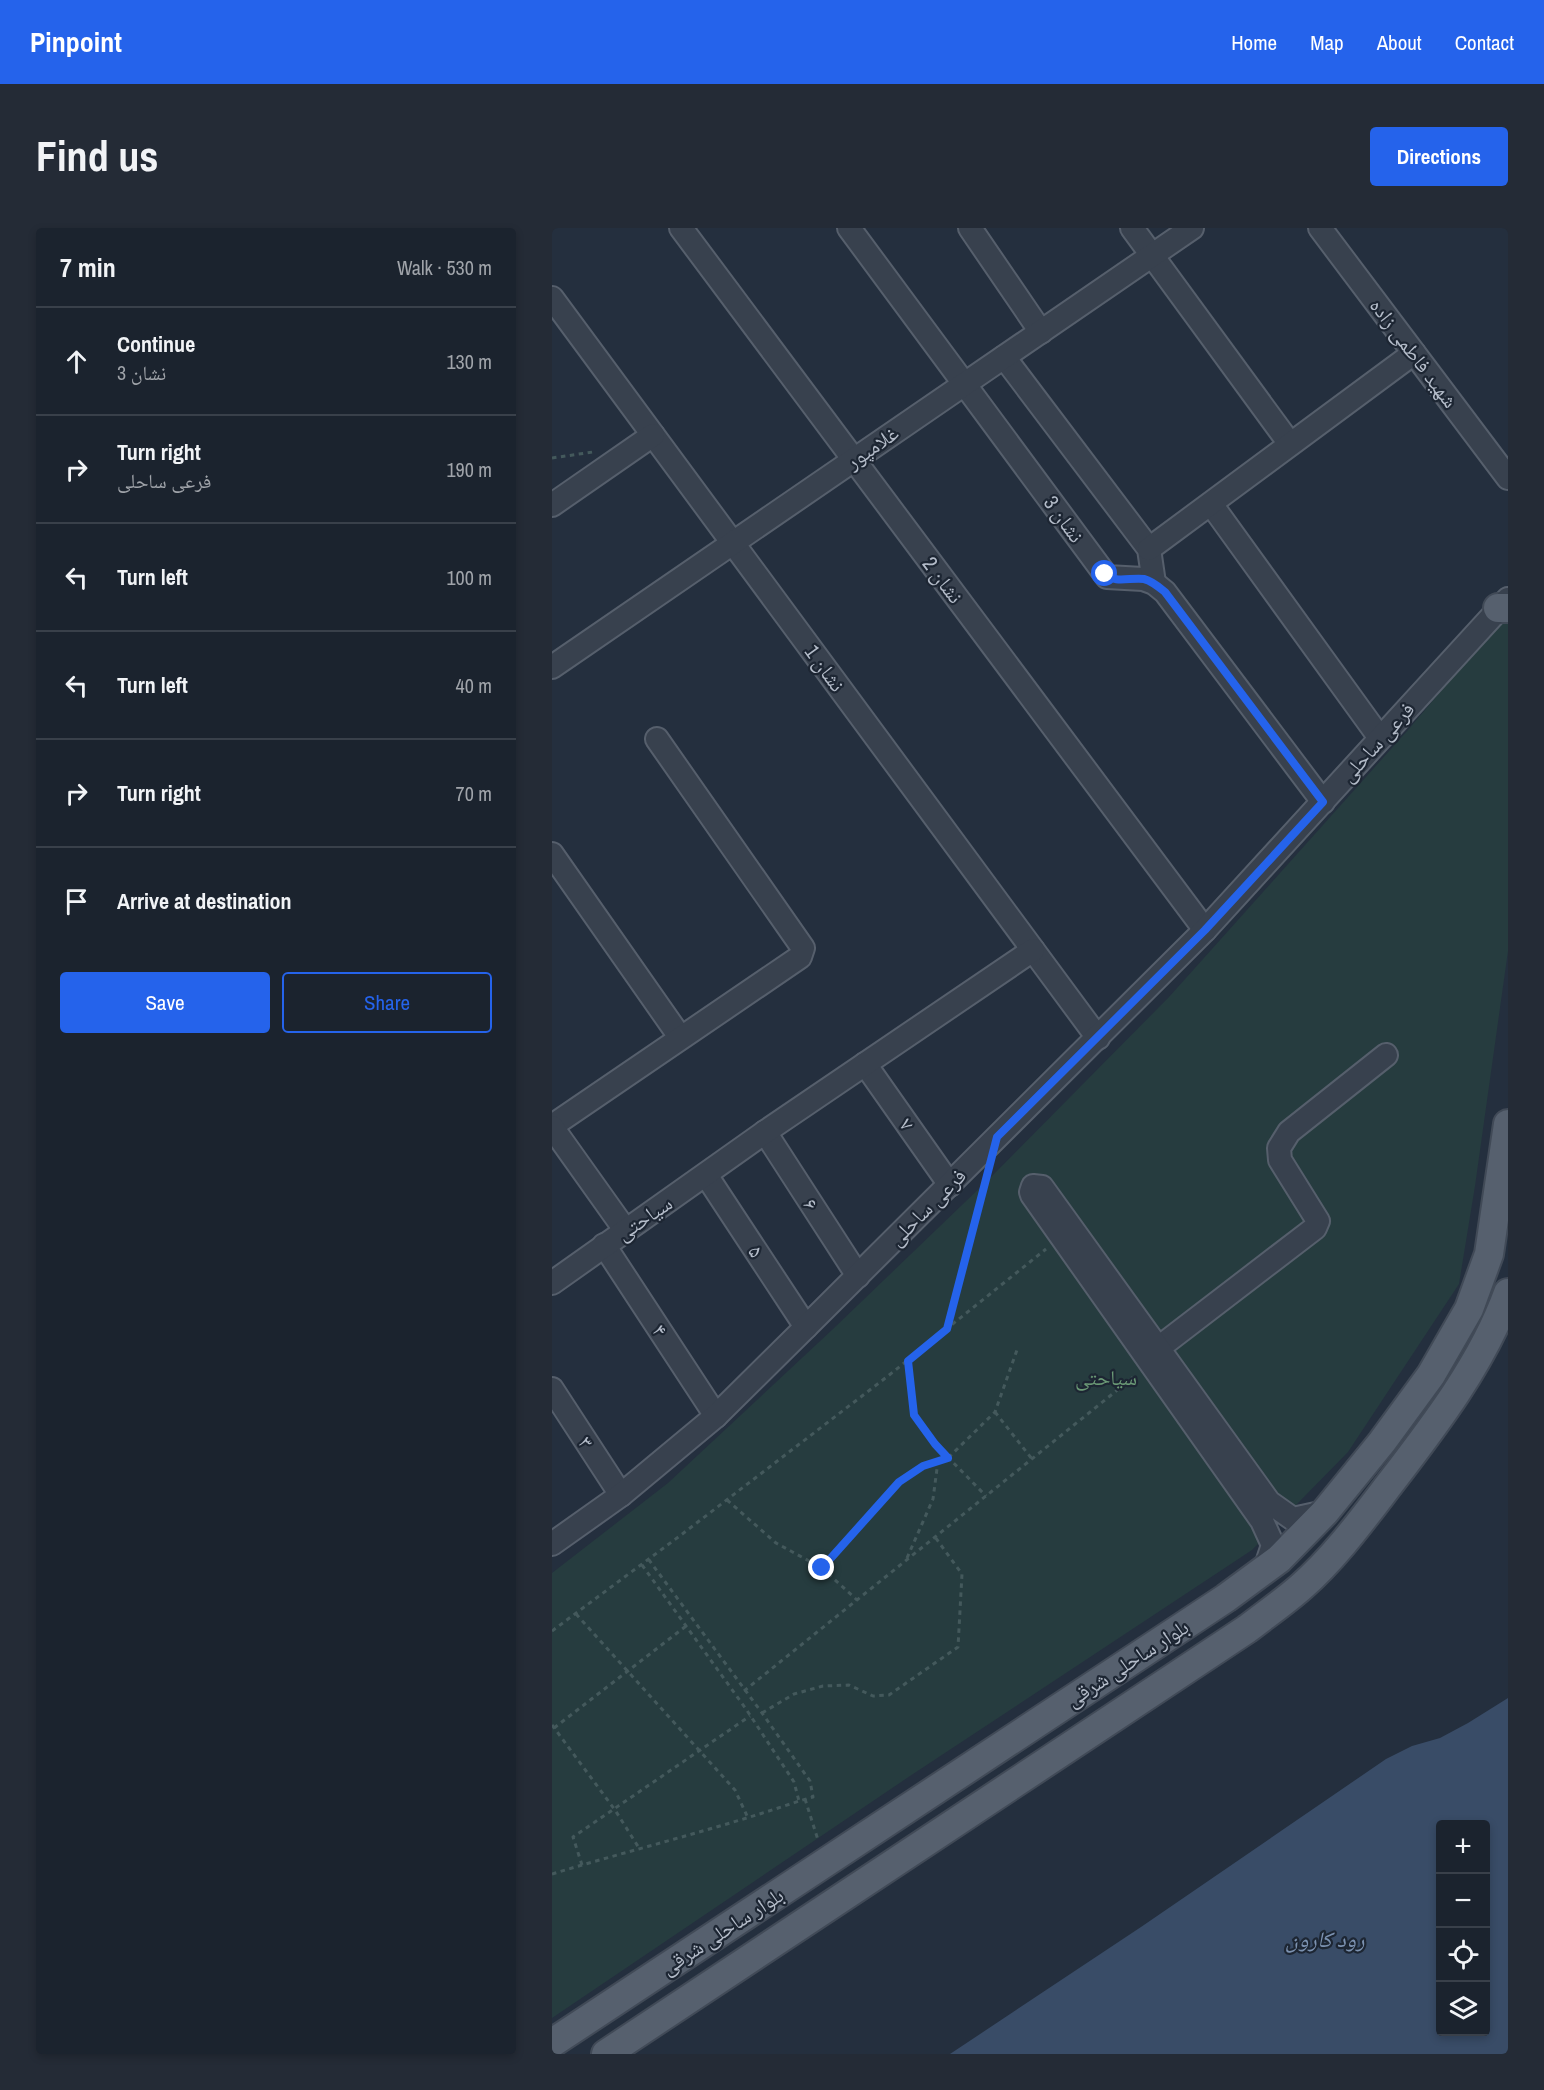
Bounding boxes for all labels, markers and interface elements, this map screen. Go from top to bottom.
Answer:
text: Pinpoint [30,23,122,61]
text: Home [1231,28,1277,57]
text: Map [1310,28,1344,57]
text: About [1377,28,1422,57]
text: Contact [1455,28,1514,57]
button: Directions [1370,127,1508,186]
text: Find us [36,128,158,184]
text: 7 min [60,250,116,285]
text: Walk · 530 m [397,254,492,281]
street label: شهید فاطمی زاده [1363,292,1465,414]
text: Continue [117,329,195,359]
icon: ahead [60,345,93,378]
text: 130 m [446,348,492,375]
text: نشان 3 [117,359,166,386]
street label: غلامپور [839,418,905,476]
text: Turn right [117,437,201,467]
icon: right [60,453,93,486]
text: 190 m [446,456,492,483]
text: فرعی ساحلی [117,467,211,494]
street label: نشان 3 [1037,490,1091,548]
street label: نشان 2 [916,551,970,609]
route start [1091,560,1117,586]
icon: left [60,561,93,594]
text: Turn left [117,562,188,592]
text: 100 m [446,564,492,591]
street label: نشان 1 [798,639,852,697]
icon: left [60,669,93,702]
text: Turn left [117,670,188,700]
text: 40 m [456,672,492,699]
street label: فرعی ساحلی [1333,695,1421,789]
icon: right [60,777,93,810]
text: Turn right [117,778,201,808]
text: 70 m [456,780,492,807]
icon: arrive [60,885,93,918]
text: Arrive at destination [117,886,291,916]
button: Save [60,972,270,1033]
button: Share [282,972,492,1033]
street label: ۷ [892,1112,922,1136]
street label: فرعی ساحلی [882,1162,972,1252]
street label: سیاحتی [610,1189,678,1247]
street label: ۶ [796,1192,826,1216]
street label: ۵ [741,1239,771,1263]
street label: ۴ [645,1318,675,1342]
park label: سیاحتی [1075,1363,1137,1392]
street label: ۳ [571,1430,601,1454]
route end [808,1554,834,1580]
street label: بلوار ساحلی شرقی [1060,1612,1194,1714]
map controls [1436,1820,1490,2036]
button: + [1436,1820,1490,1874]
button: − [1436,1874,1490,1928]
street label: بلوار ساحلی شرقی [655,1880,789,1982]
water label: رود کارون [1285,1924,1365,1954]
button: locate [1436,1928,1490,1982]
button: layers [1436,1982,1490,2036]

